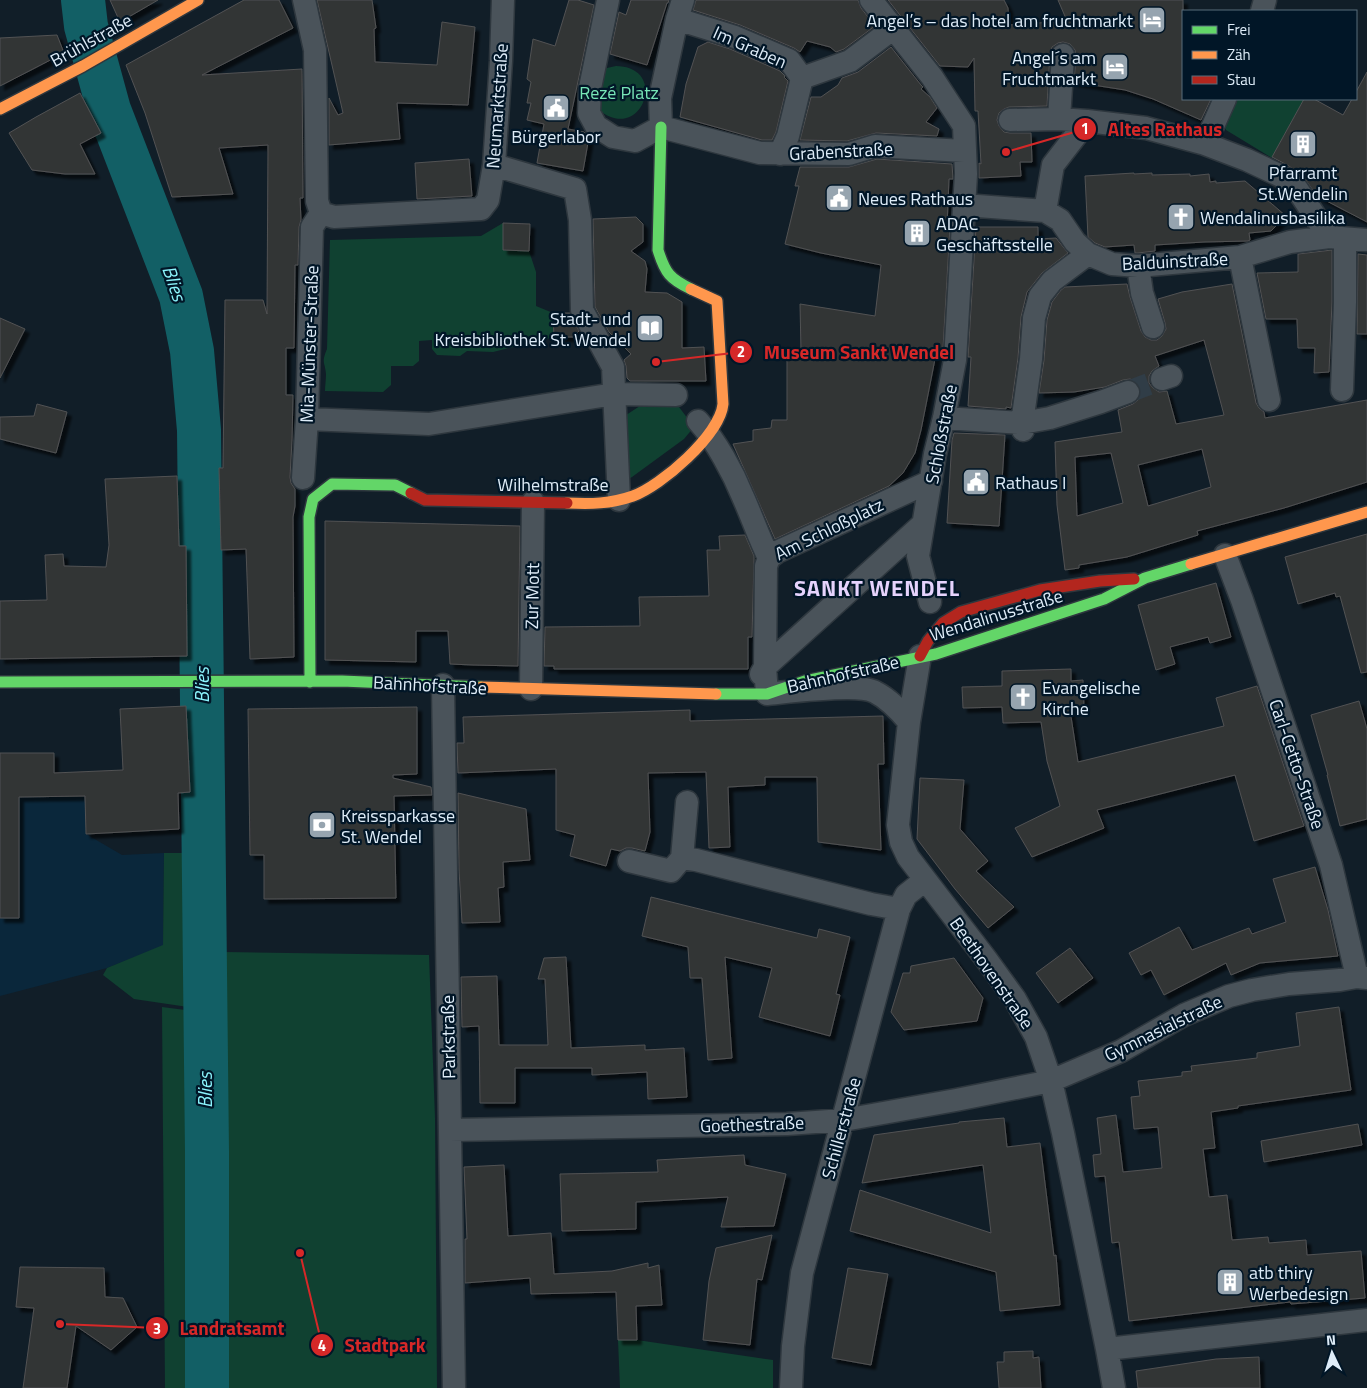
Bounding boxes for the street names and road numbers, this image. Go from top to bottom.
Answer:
street label: Brühlstraße [45,6,137,74]
street label: Im Graben [709,19,791,75]
street label: Neumarktstraße [479,43,515,169]
street label: Grabenstraße [788,135,894,167]
street label: Balduinstraße [1121,245,1229,277]
street label: Mia-Münster-Straße [293,265,325,423]
street label: Schloßstraße [918,382,964,486]
street label: Wilhelmstraße [497,471,609,498]
street label: Am Schloßplatz [770,491,888,567]
street label: Zur Mott [518,562,546,629]
street label: Wendalinusstraße [926,582,1066,648]
street label: Bahnhofstraße [784,648,902,700]
street label: Bahnhofstraße [372,669,488,701]
street label: Carl-Cetto-Straße [1262,695,1332,833]
street label: Beethovenstraße [943,912,1041,1034]
street label: Gymnasialstraße [1099,988,1227,1068]
street label: Parkstraße [434,995,462,1079]
street label: Schillerstraße [814,1074,868,1182]
street label: Goethestraße [700,1109,804,1139]

